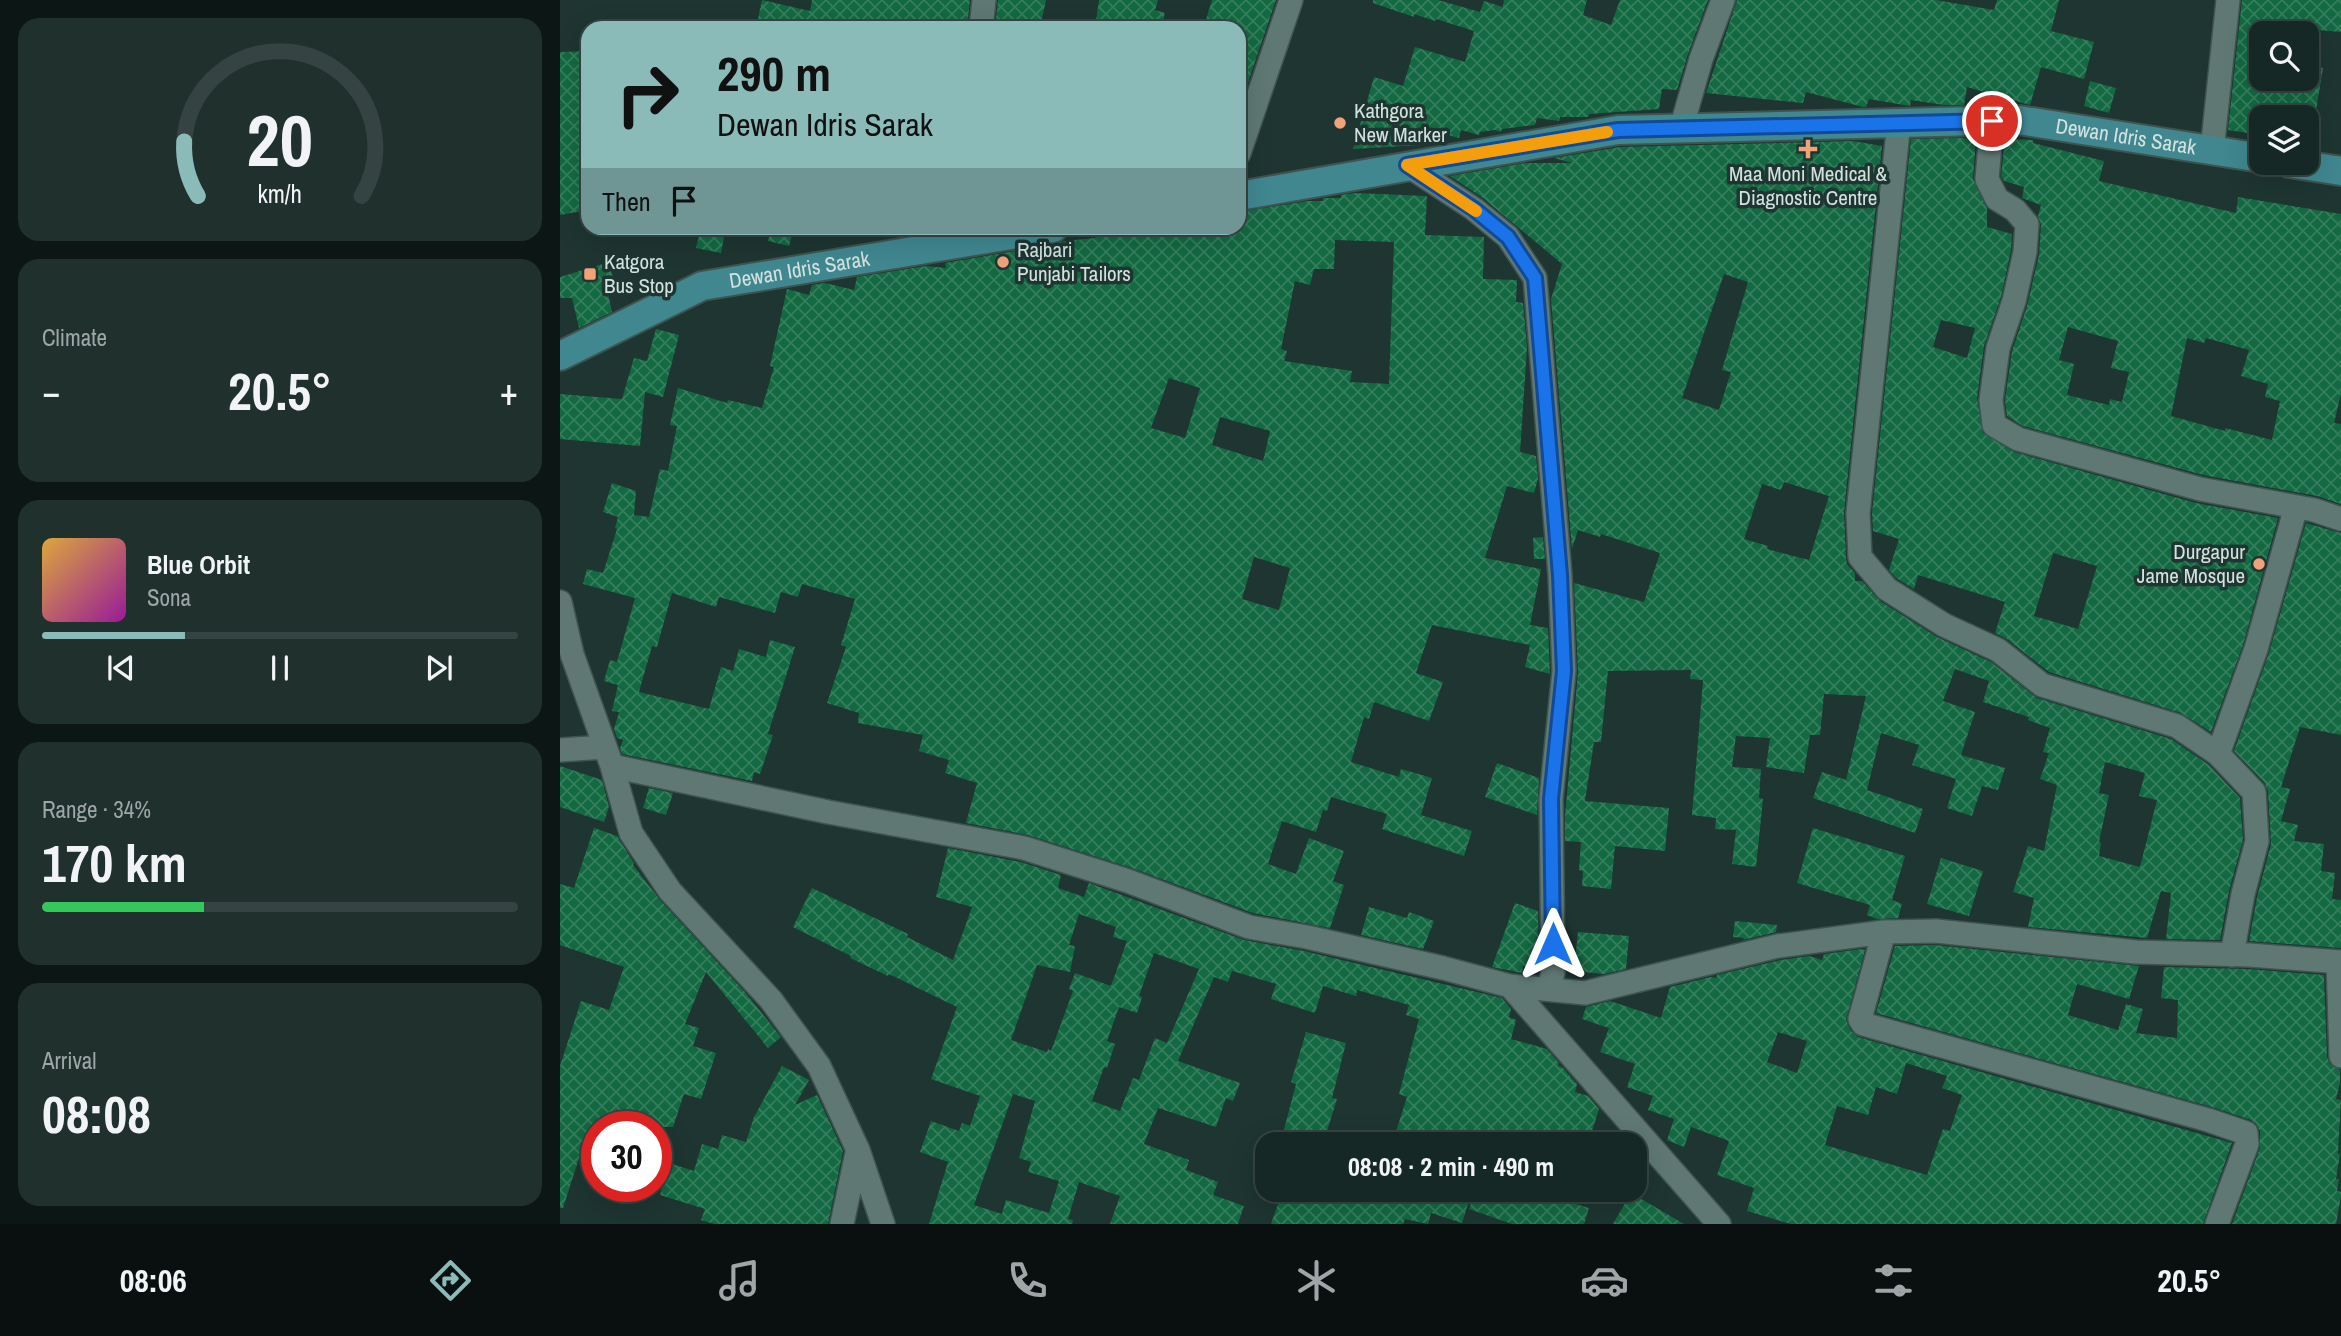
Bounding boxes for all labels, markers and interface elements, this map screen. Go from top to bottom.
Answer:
map controls [2249,21,2319,175]
button: search [2249,21,2319,91]
text: 290 m [717,40,831,106]
icon: right [602,49,693,140]
text: 20 [247,91,313,189]
pin [1962,91,2022,151]
place label: Kathgora New Marker [1354,96,1447,149]
icon: arrive [1973,102,2011,140]
text: Dewan Idris Sarak [717,103,933,146]
button: layers [2249,105,2319,175]
street label: Dewan Idris Sarak [2054,111,2199,162]
marker: Kathgora New Marker [1332,115,1348,131]
marker: Maa Moni Medical & Diagnostic Centre [1798,139,1818,159]
place label: Maa Moni Medical & Diagnostic Centre [1729,159,1887,212]
text: km/h [258,176,302,210]
icon: arrive [665,182,703,220]
text: Then [602,184,651,219]
place label: Rajbari Punjabi Tailors [1017,235,1131,288]
street label: Dewan Idris Sarak [727,243,872,295]
place label: Katgora Bus Stop [604,247,674,300]
marker: Rajbari Punjabi Tailors [995,254,1011,270]
marker: Katgora Bus Stop [582,266,598,282]
text: Climate [42,322,107,353]
text: 20.5° [228,356,332,426]
text: − [42,366,60,417]
text: + [500,366,518,417]
place label: Durgapur Jame Mosque [2137,537,2245,590]
text: Blue Orbit [147,547,250,582]
marker: Durgapur Jame Mosque [2251,556,2267,572]
text: Sona [147,582,191,613]
icon: previous [102,649,140,687]
icon: pause [261,649,299,687]
icon: next [420,649,458,687]
text: Range · 34% [42,794,151,825]
text: 170 km [42,828,187,898]
position arrow [1516,907,1590,981]
text: Arrival [42,1045,97,1076]
text: 08:08 [42,1079,151,1149]
speed limit sign: 30 [581,1111,672,1202]
text: 08:08 · 2 min · 490 m [1348,1149,1554,1184]
icon: directions [426,1256,475,1305]
icon: music [715,1256,764,1305]
icon: phone [1003,1256,1052,1305]
icon: climate [1292,1256,1341,1305]
icon: car [1580,1256,1629,1305]
icon: filters [1869,1256,1918,1305]
text: 08:06 [120,1259,187,1302]
text: 20.5° [2157,1259,2221,1302]

